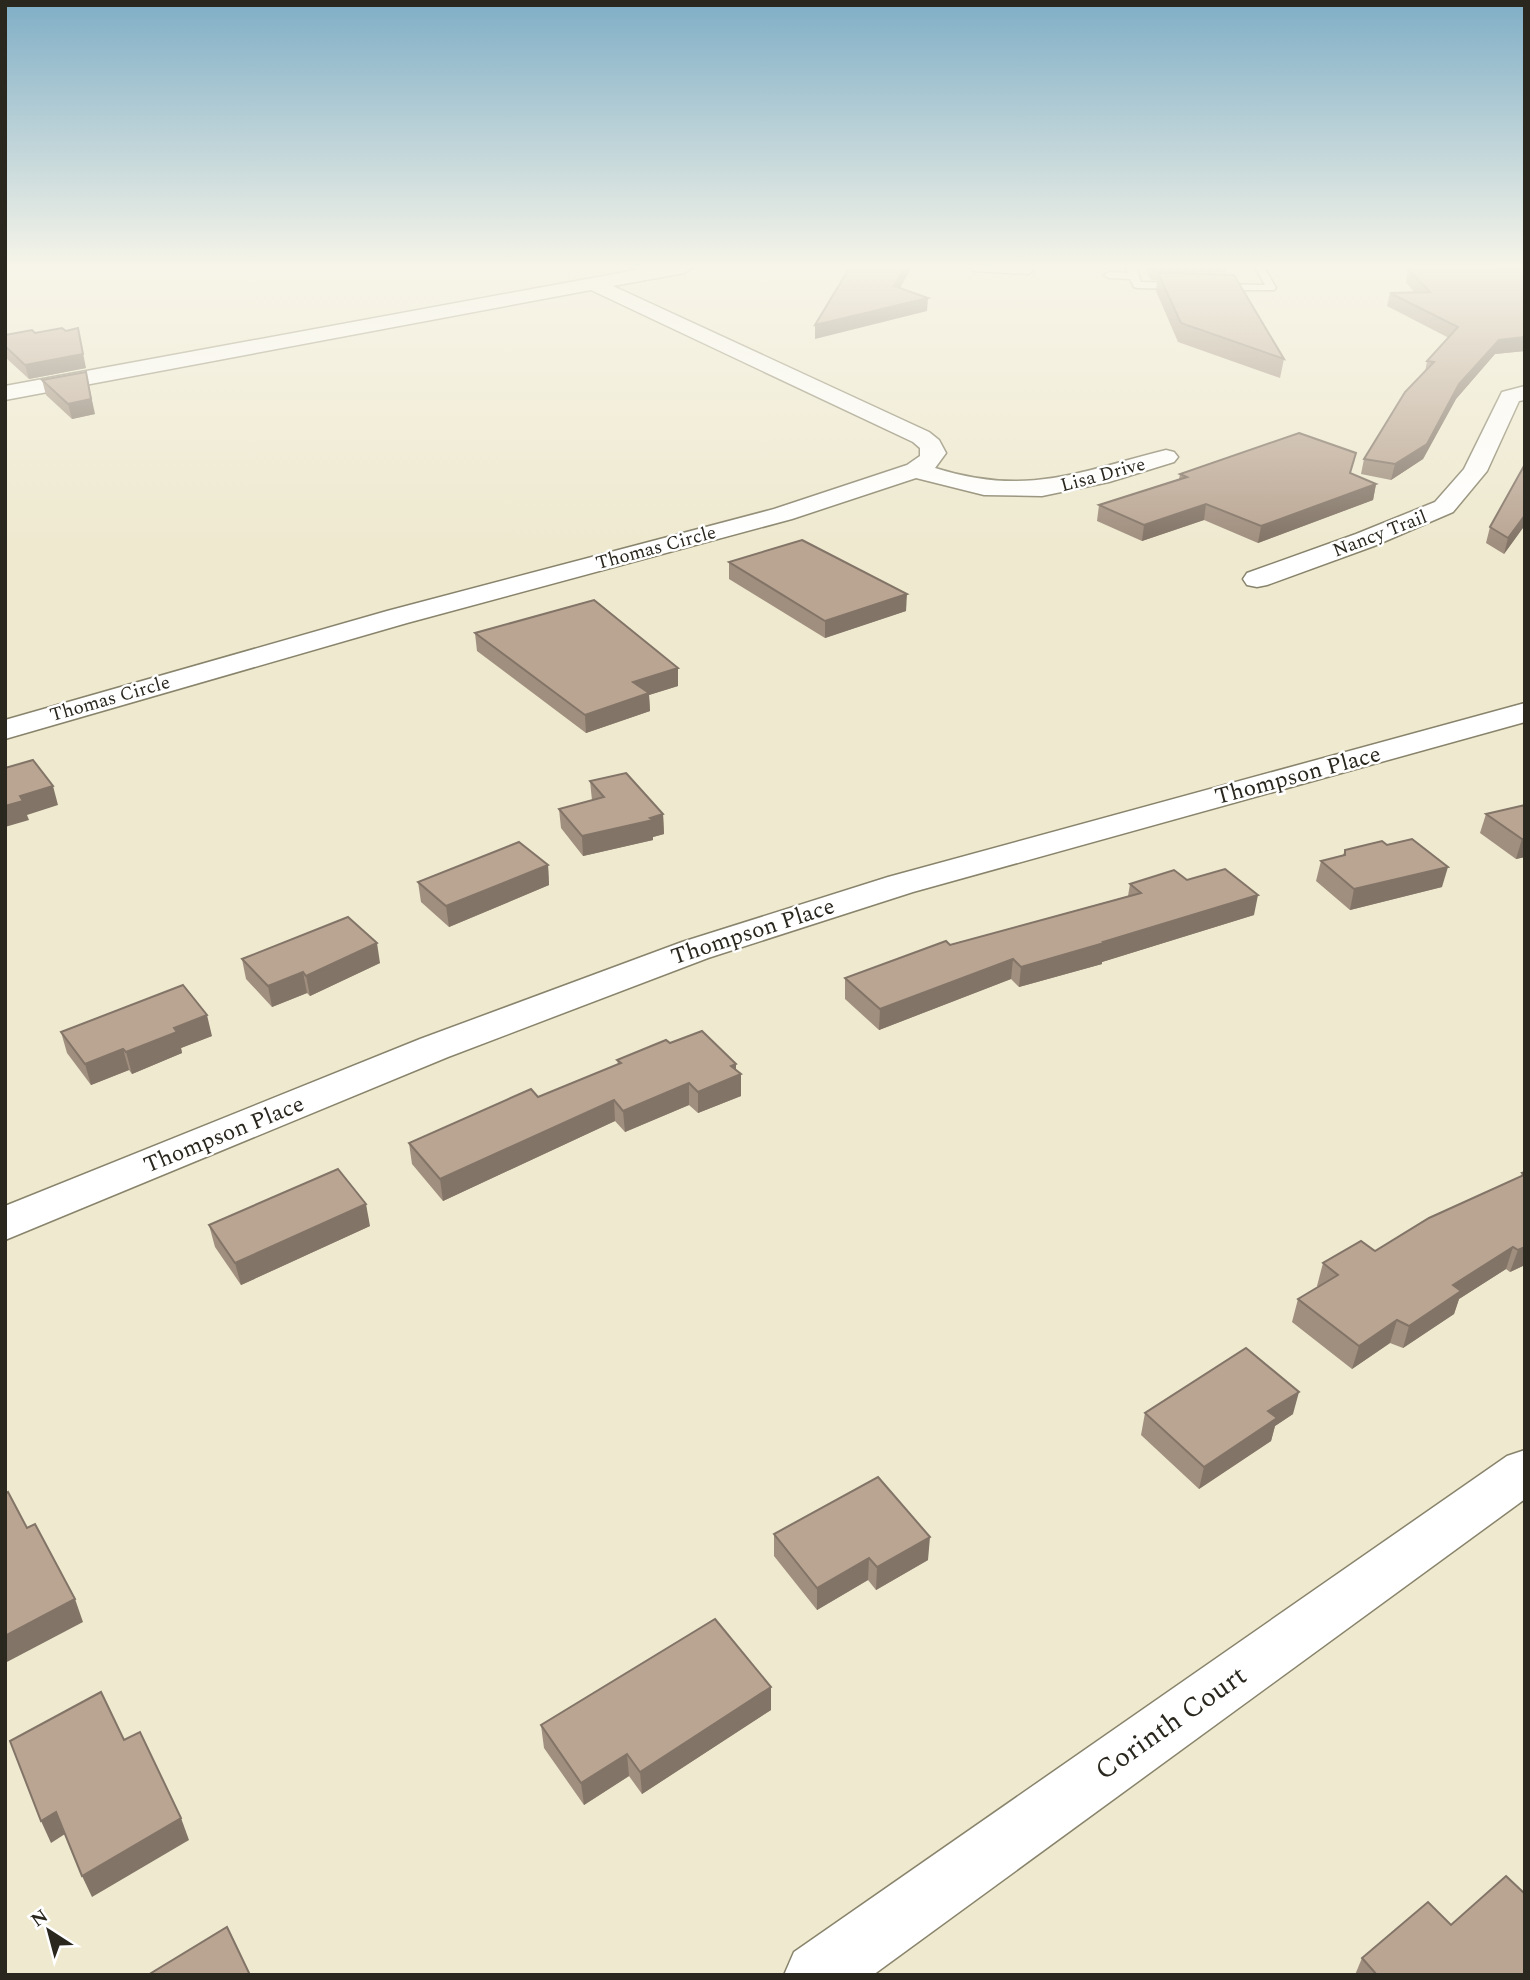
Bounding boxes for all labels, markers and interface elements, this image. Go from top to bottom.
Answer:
street label: Lisa Drive [1057,450,1149,500]
street label: Nancy Trail [1329,503,1431,565]
street label: Thomas Circle [592,518,720,578]
street label: Thomas Circle [47,668,173,730]
street label: Thompson Place [1211,737,1385,815]
street label: Thompson Place [667,889,839,975]
street label: Thompson Place [138,1087,310,1183]
street label: Corinth Court [1086,1655,1256,1791]
north arrow [14,1896,84,1966]
text: N [25,1902,55,1935]

